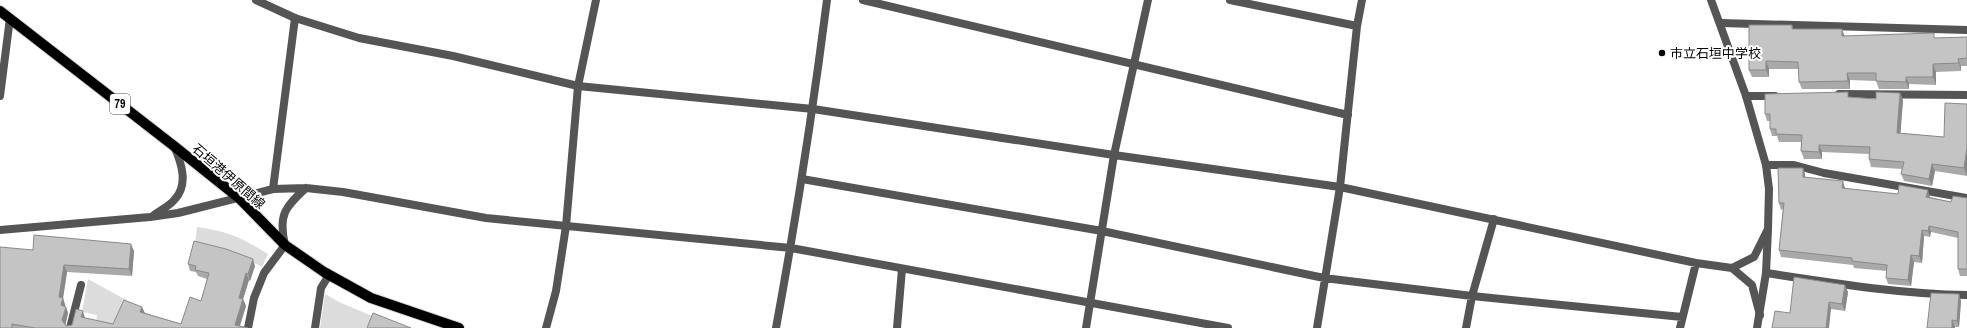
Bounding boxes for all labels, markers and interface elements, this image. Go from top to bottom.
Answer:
place label: 市立石垣中学校 [1670,45,1761,62]
marker: 市立石垣中学校 [1657,48,1667,58]
road number: 79 [110,94,130,114]
street label: 石垣港伊原間線 [189,140,269,213]

